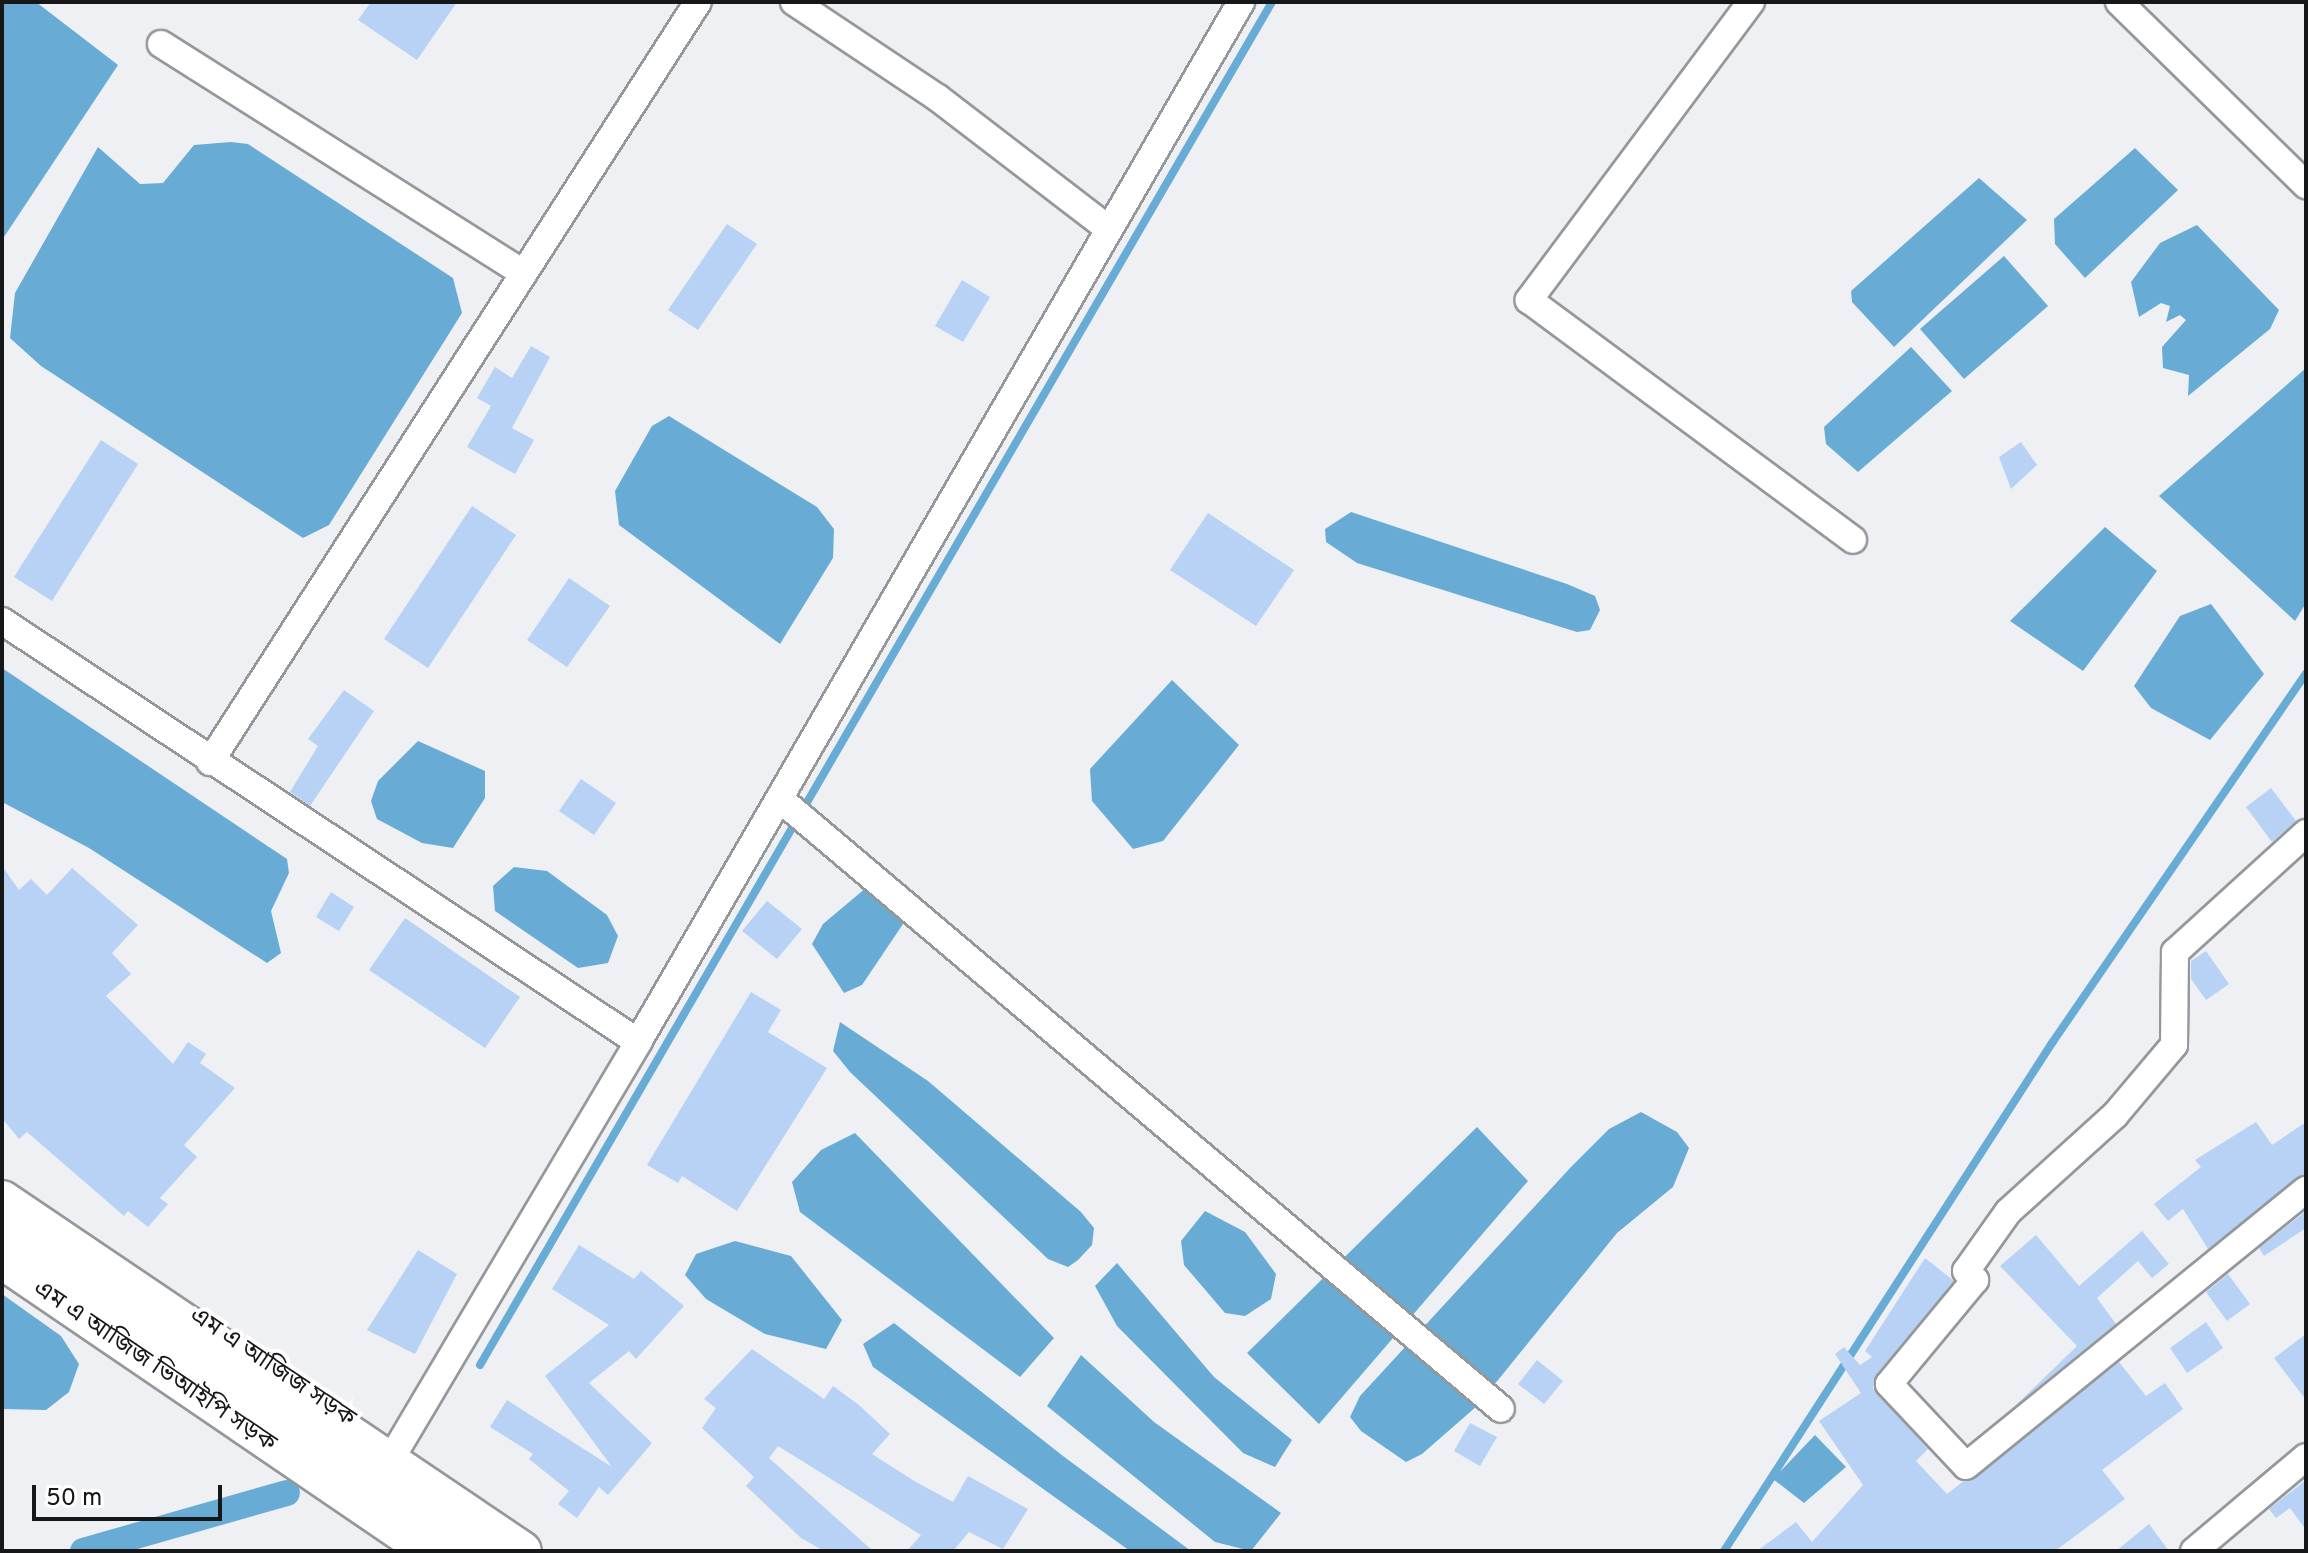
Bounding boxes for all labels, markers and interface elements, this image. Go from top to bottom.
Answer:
street label: এম এ আজিজ ভিআইপি সড়ক [27,1275,281,1459]
street label: এম এ আজিজ সড়ক [184,1302,360,1434]
scale bar [36,1469,226,1519]
text: 50 m [46,1484,102,1514]

